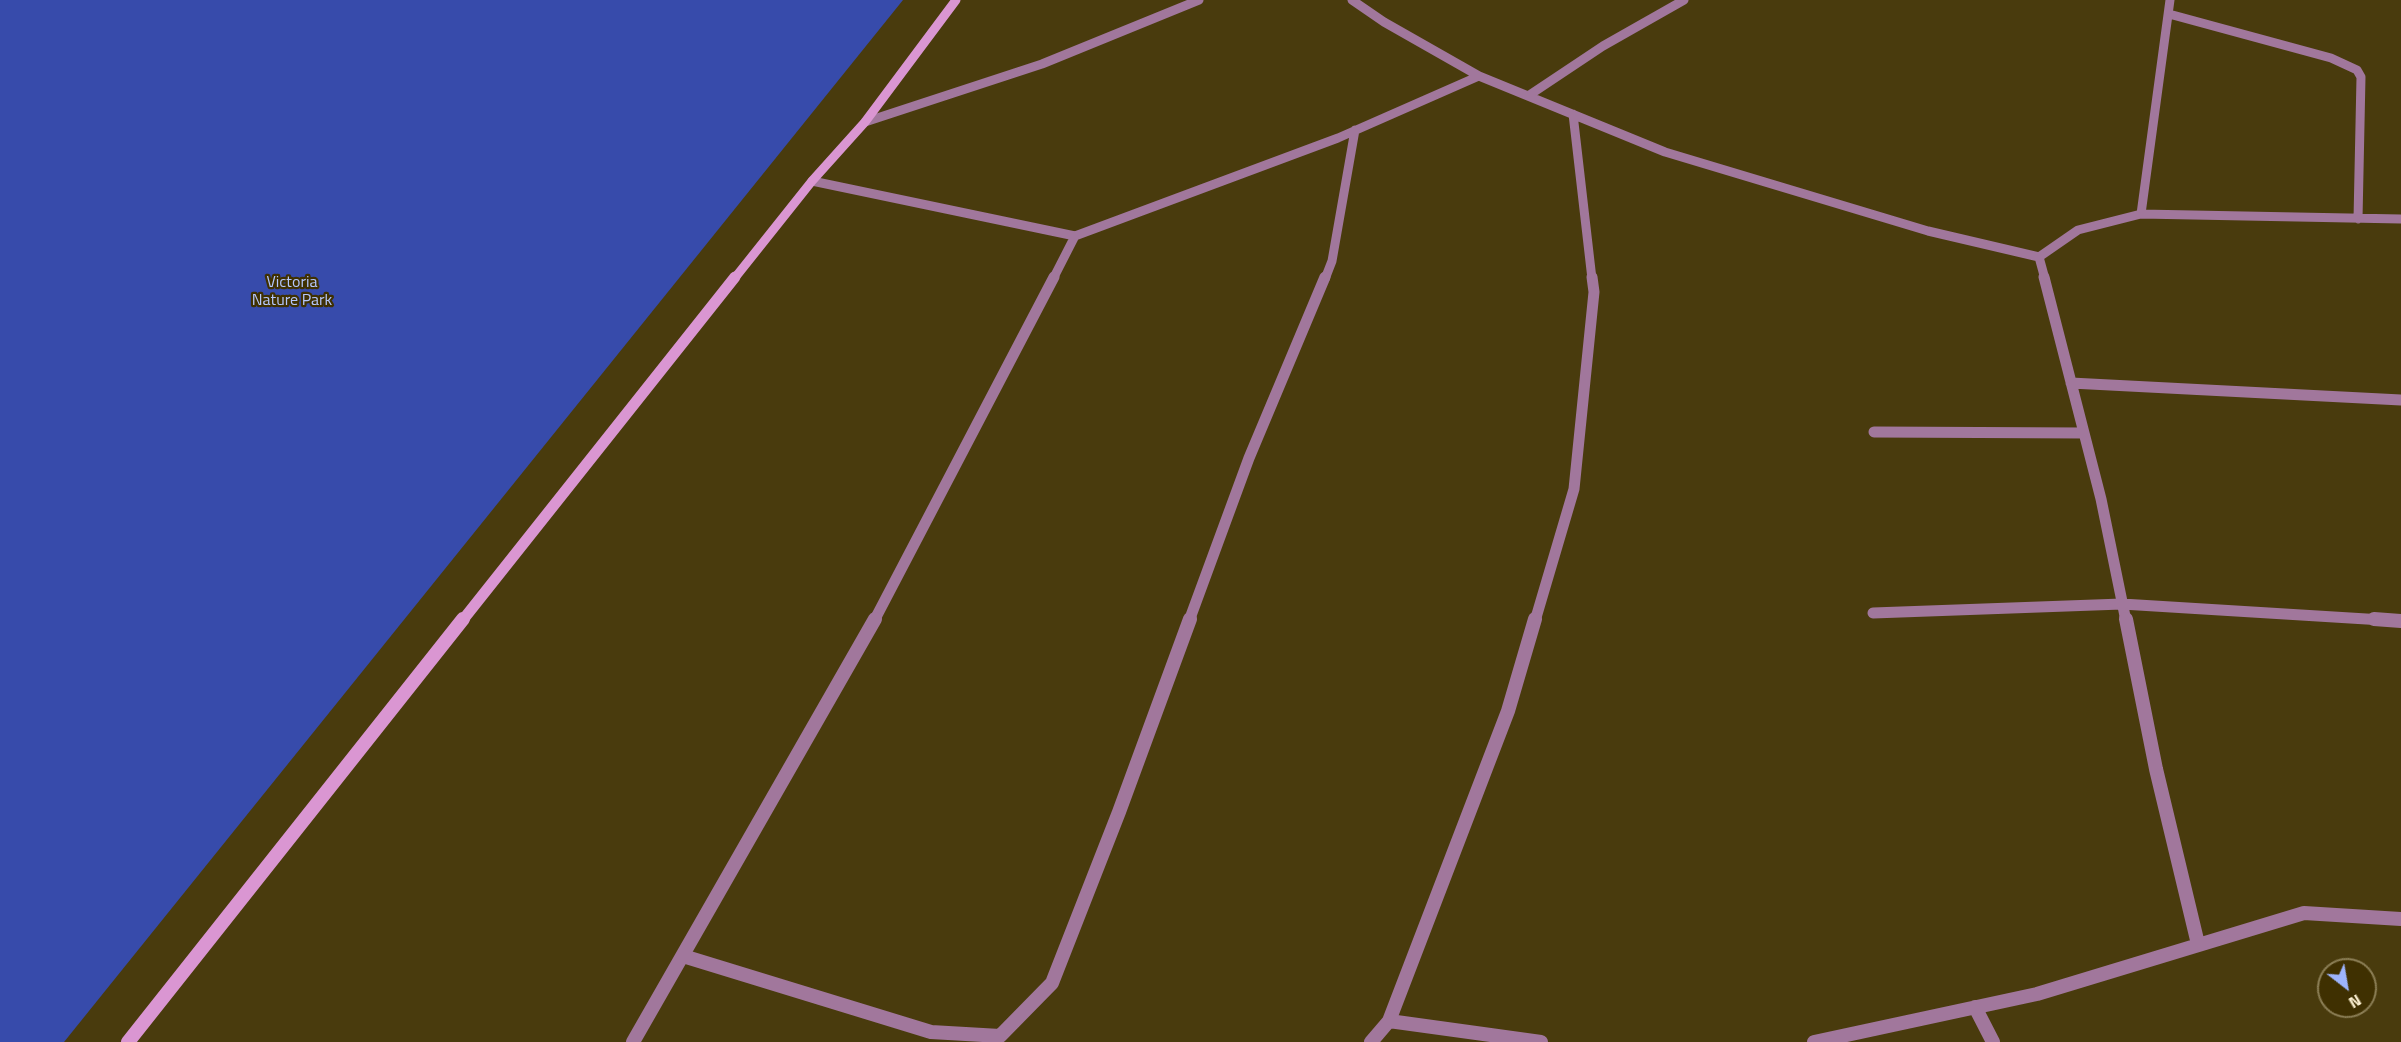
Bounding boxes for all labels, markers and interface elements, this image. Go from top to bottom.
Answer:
park label: Victoria Nature Park [252,273,332,311]
north arrow [2317,958,2377,1018]
text: N [2344,989,2366,1015]

